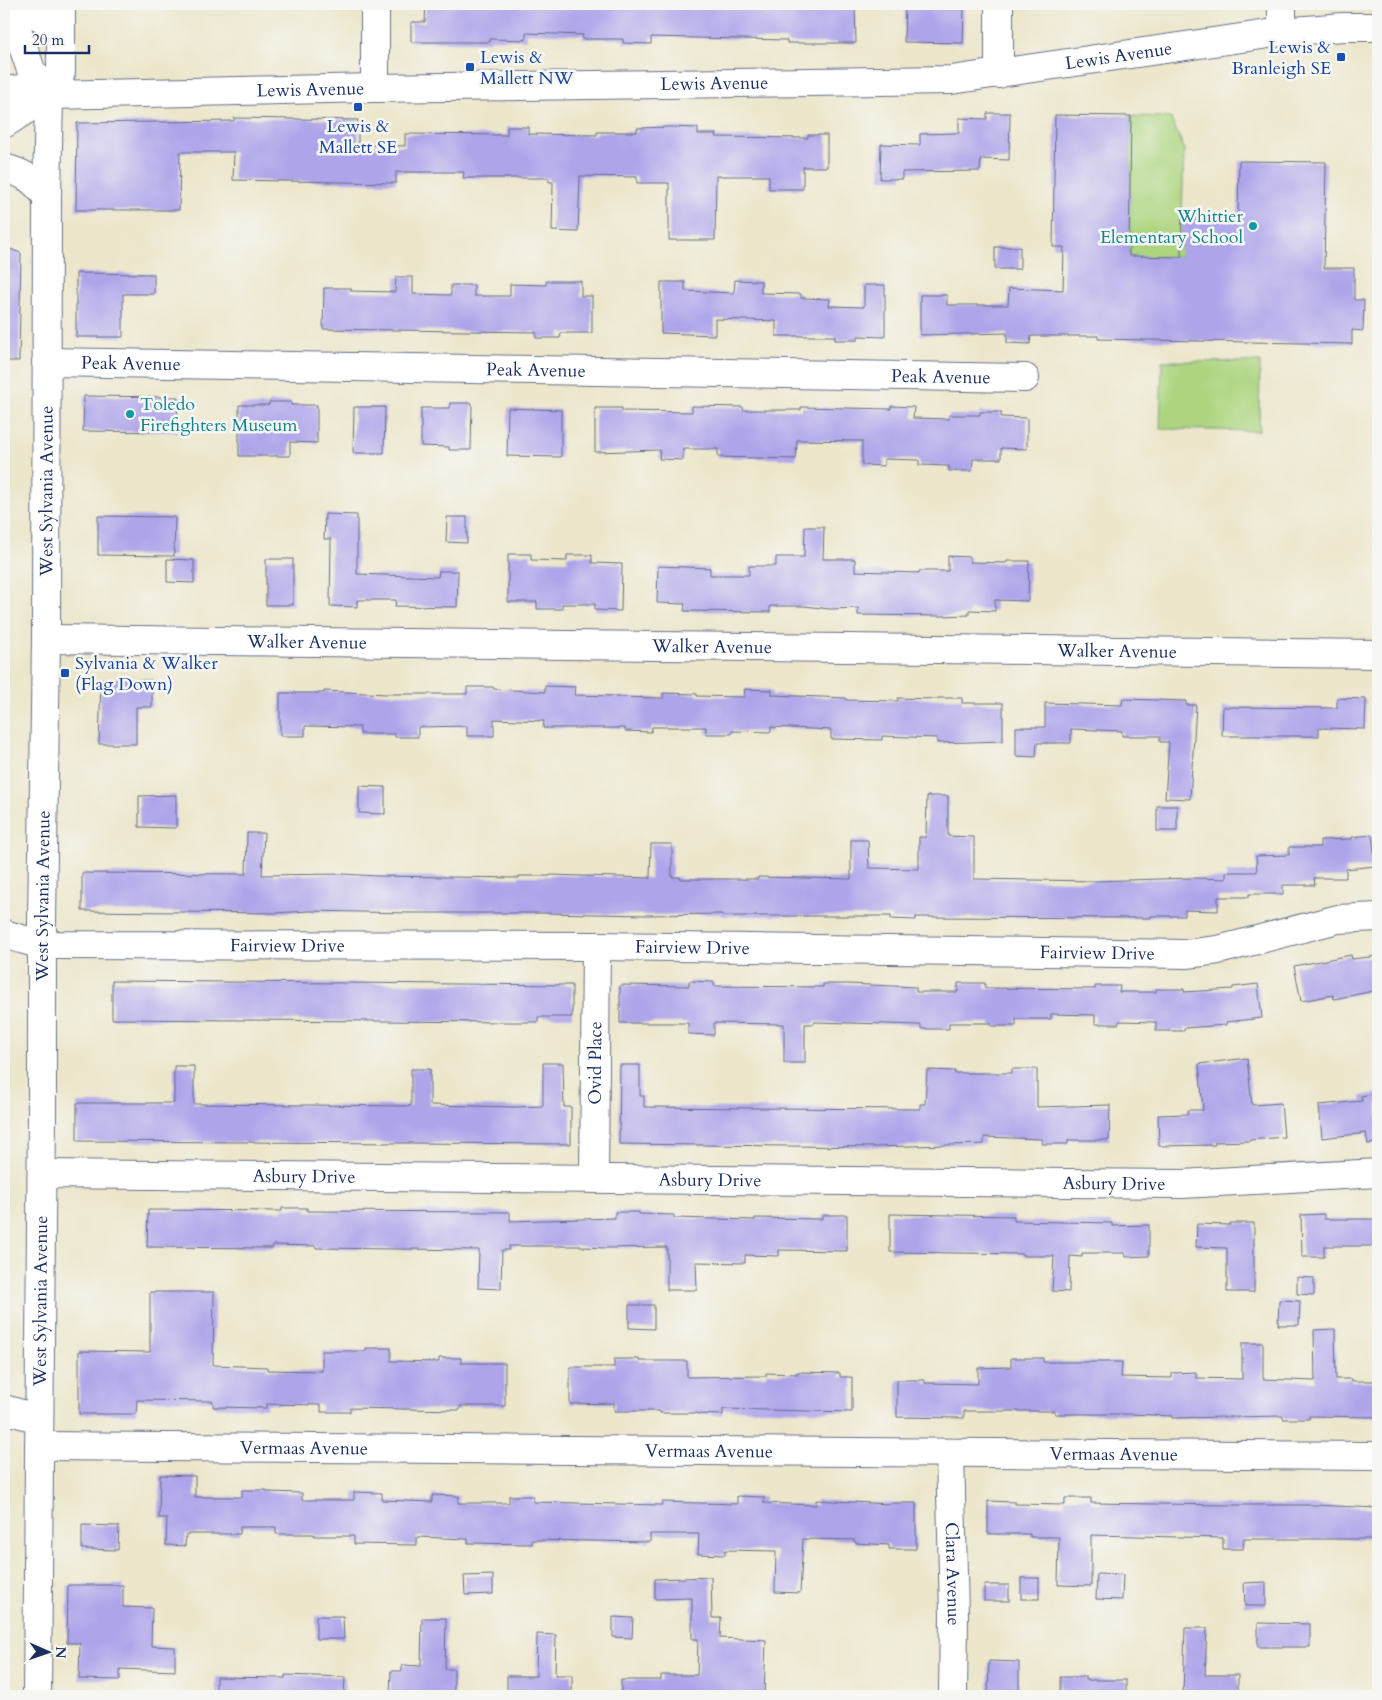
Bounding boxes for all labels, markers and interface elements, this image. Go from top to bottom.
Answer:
scale bar [25,22,89,54]
text: 20 m [32,30,64,50]
place label: Lewis & Branleigh SE [1231,35,1332,81]
street label: Lewis Avenue [1064,36,1174,76]
place label: Lewis & Mallett NW [480,45,574,91]
marker: Lewis & Branleigh SE [1335,51,1347,63]
marker: Lewis & Mallett NW [464,61,476,73]
street label: Lewis Avenue [660,71,769,97]
street label: Lewis Avenue [256,76,365,104]
marker: Lewis & Mallett SE [352,101,364,113]
place label: Lewis & Mallett SE [319,114,397,160]
place label: Whittier Elementary School [1100,204,1243,250]
marker: Whittier Elementary School [1247,220,1259,232]
street label: Peak Avenue [81,351,181,377]
street label: Peak Avenue [486,357,586,384]
street label: Peak Avenue [891,364,991,390]
place label: Toledo Firefighters Museum [140,392,298,438]
street label: West Sylvania Avenue [34,406,60,578]
marker: Toledo Firefighters Museum [124,408,136,420]
street label: Walker Avenue [246,629,367,656]
street label: Walker Avenue [651,634,772,660]
street label: Walker Avenue [1056,638,1177,665]
place label: Sylvania & Walker (Flag Down) [75,651,218,697]
marker: Sylvania & Walker (Flag Down) [59,667,71,679]
street label: West Sylvania Avenue [30,810,57,983]
street label: Fairview Drive [230,933,345,959]
street label: Fairview Drive [635,935,750,961]
street label: Fairview Drive [1040,940,1155,967]
street label: Ovid Place [583,1021,608,1105]
street label: Asbury Drive [252,1164,356,1190]
street label: Asbury Drive [658,1167,762,1193]
street label: Asbury Drive [1062,1171,1166,1197]
street label: West Sylvania Avenue [28,1215,54,1388]
street label: Vermaas Avenue [240,1436,368,1461]
street label: Vermaas Avenue [645,1439,773,1464]
street label: Vermaas Avenue [1050,1442,1178,1468]
street label: Clara Avenue [939,1522,966,1626]
north arrow [22,1628,72,1678]
text: N [51,1646,70,1659]

